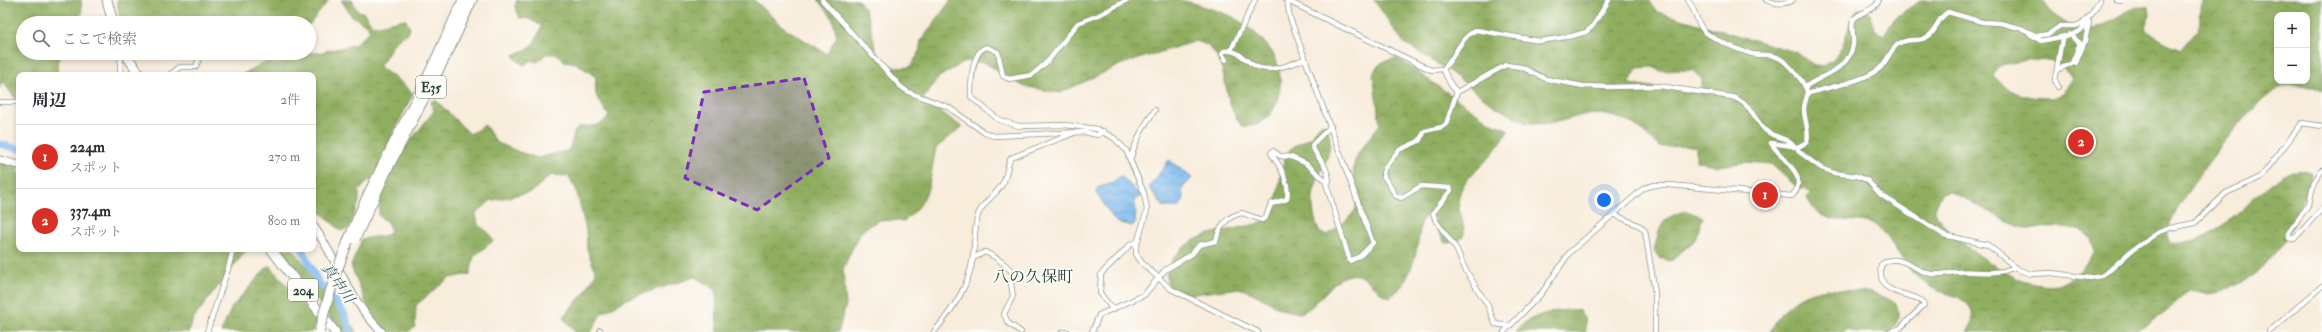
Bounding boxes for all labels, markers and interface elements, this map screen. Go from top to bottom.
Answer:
map controls [2274,12,2310,84]
button: + [2274,12,2310,48]
search box [16,16,316,60]
icon: search [30,27,52,49]
text: ここで検索 [62,30,137,49]
button: − [2274,48,2310,84]
road number: E35 [416,76,446,98]
text: 周辺 [32,90,66,111]
text: 2件 [280,92,300,108]
pin: 2 [2068,127,2094,157]
text: 224m [70,138,105,157]
text: 1 [43,149,47,165]
text: 270 m [268,149,300,165]
text: スポット [70,160,122,176]
pin: 1 [1752,180,1778,210]
your location [1594,190,1614,210]
text: 337.4m [70,202,111,221]
text: 2 [42,213,48,229]
text: 800 m [268,213,300,229]
text: スポット [70,224,122,240]
water label: 真申川 [317,259,359,309]
district label: 八の久保町 [993,267,1073,287]
road number: 204 [288,279,318,301]

